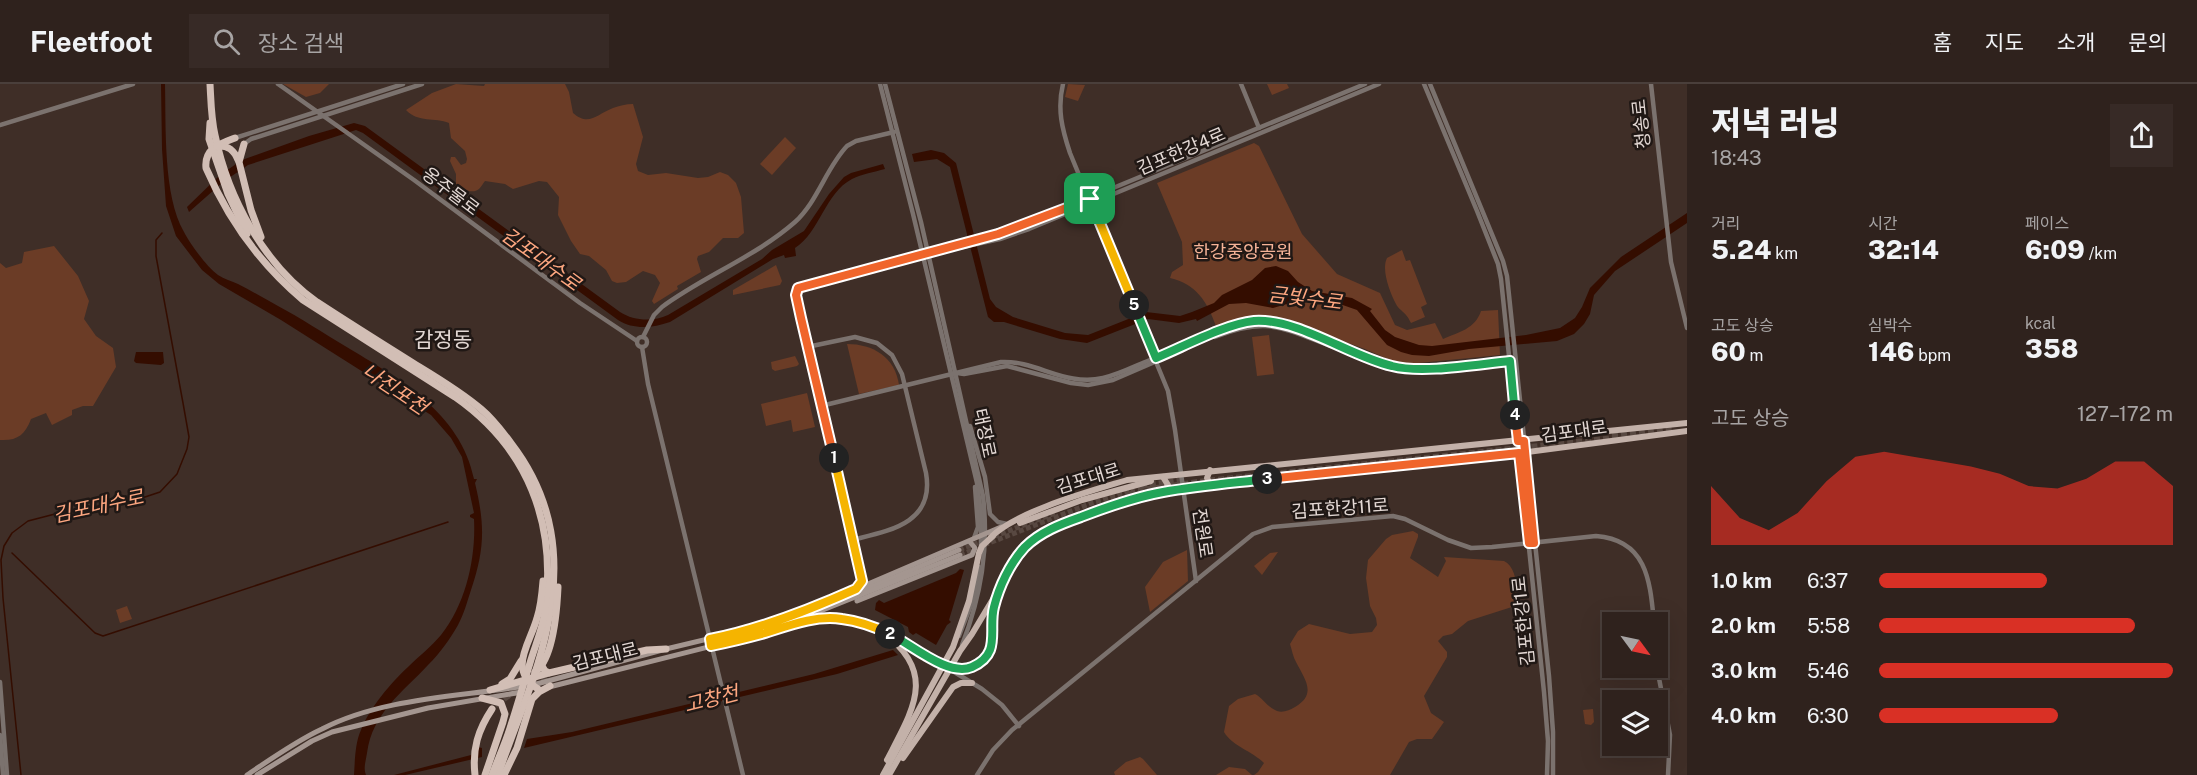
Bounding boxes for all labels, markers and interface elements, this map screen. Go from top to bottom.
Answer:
search box [189,14,609,68]
text: Fleetfoot [30,25,153,58]
icon: search [210,25,243,58]
text: 장소 검색 [258,30,344,56]
text: 홈 [1933,30,1952,55]
text: 지도 [1985,30,2024,55]
text: 소개 [2057,30,2095,55]
text: 문의 [2128,30,2167,55]
street label: 청송로 [1628,98,1654,150]
text: 저녁 러닝 [1711,104,1840,142]
button: share [2110,104,2173,167]
street label: 김포한강4로 [1134,123,1228,179]
text: 18:43 [1711,146,1762,170]
street label: 옹주물로 [418,163,484,219]
pin [1064,173,1115,224]
icon: arrive [1073,182,1106,215]
text: 거리 [1711,214,1740,233]
text: 시간 [1868,214,1897,233]
text: 페이스 [2025,214,2069,233]
water label: 김포대수로 [497,222,587,297]
text: 5.24 [1711,234,1771,265]
text: 32:14 [1868,234,1939,265]
text: 6:09 [2025,234,2085,265]
park label: 한강중앙공원 [1193,241,1293,262]
text: km [1771,244,1798,263]
text: /km [2085,244,2117,263]
water label: 금빛수로 [1267,282,1345,315]
pin: 5 [1119,290,1149,320]
text: 5 [1129,295,1139,314]
text: kcal [2025,314,2056,333]
text: 고도 상승 [1711,316,1774,335]
text: 심박수 [1868,316,1912,335]
district label: 감정동 [414,327,472,352]
text: 358 [2025,333,2078,364]
text: 60 [1711,336,1746,367]
text: 146 [1868,336,1914,367]
text: m [1746,346,1763,365]
text: bpm [1914,346,1951,365]
water label: 나진포천 [358,358,434,421]
pin: 4 [1500,400,1530,430]
text: 127–172 m [2077,402,2173,426]
text: 4 [1510,405,1520,424]
text: 고도 상승 [1711,406,1789,430]
street label: 태장로 [970,407,1000,459]
street label: 김포대로 [1540,416,1608,446]
pin: 1 [819,443,849,473]
text: 1 [831,448,837,467]
street label: 김포대로 [1053,458,1123,498]
pin: 3 [1252,464,1282,494]
text: 3 [1262,469,1272,488]
water label: 김포대수로 [51,484,147,527]
street label: 김포한강11로 [1291,494,1389,522]
street label: 전원로 [1189,507,1217,559]
text: 1.0 km [1711,569,1772,593]
text: 6:37 [1807,569,1848,593]
street label: 김포한강1로 [1508,575,1538,667]
north arrow [1602,612,1668,678]
map controls [1602,612,1668,756]
text: 2.0 km [1711,614,1776,638]
text: 5:58 [1807,614,1850,638]
pin: 2 [875,619,905,649]
text: 2 [885,624,895,643]
street label: 김포대로 [570,638,640,674]
text: 3.0 km [1711,659,1777,683]
text: 5:46 [1807,659,1849,683]
water label: 고창천 [681,680,743,717]
button: layers [1602,690,1668,756]
text: 4.0 km [1711,704,1776,728]
text: 6:30 [1807,704,1849,728]

